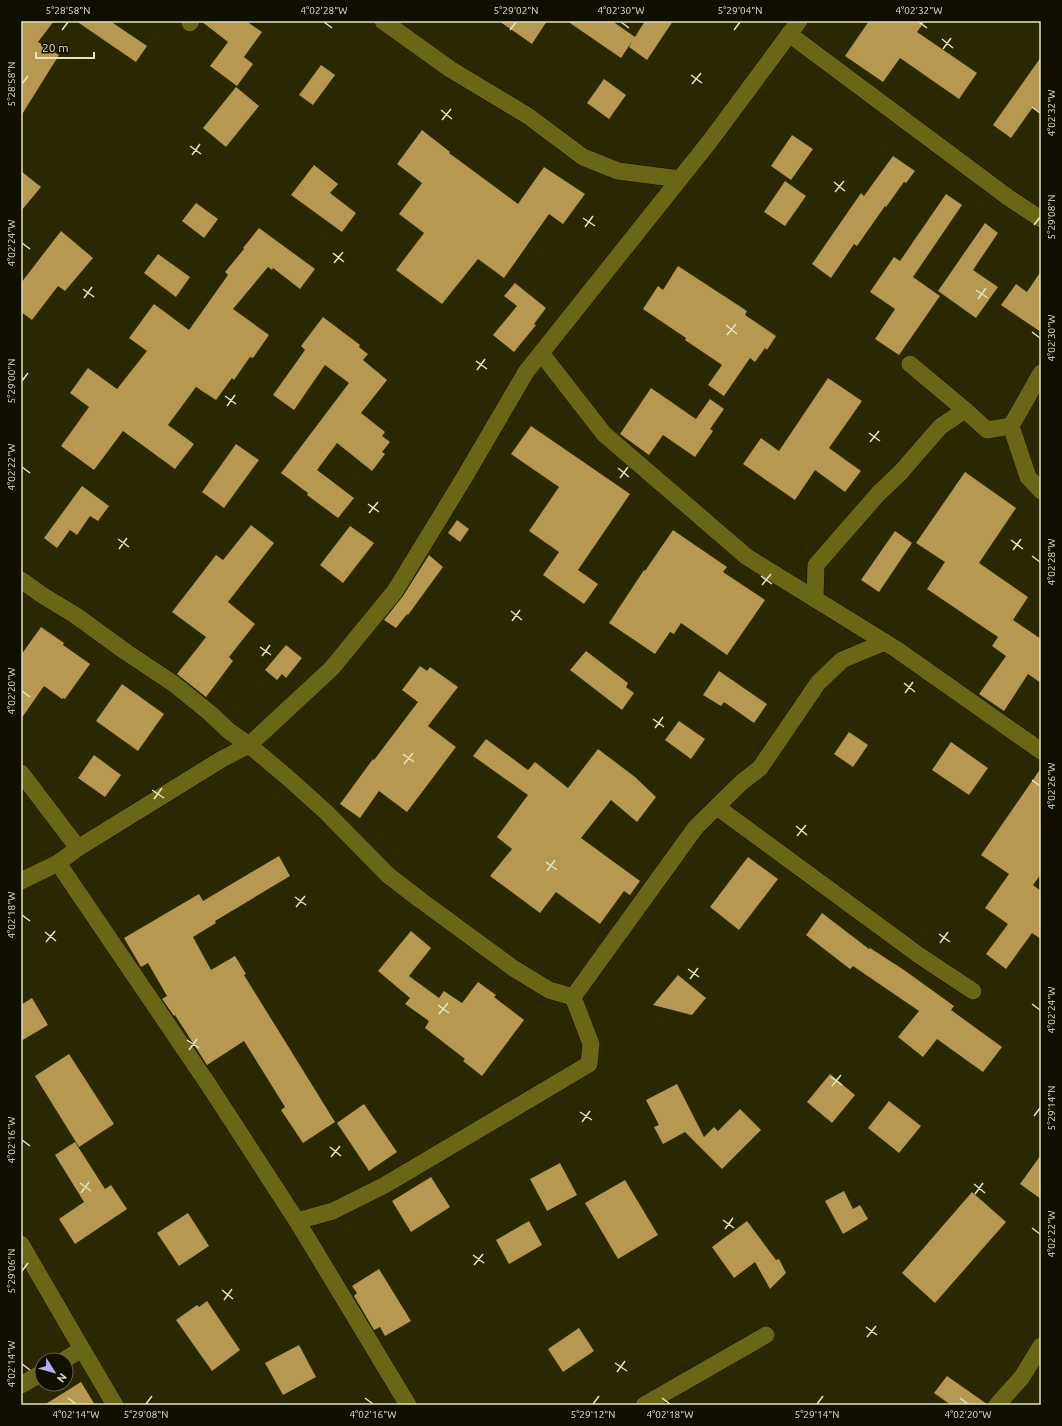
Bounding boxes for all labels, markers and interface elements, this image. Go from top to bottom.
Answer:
text: 5°28'58"N [46,5,90,16]
text: 4°02'28"W [300,5,348,16]
text: 5°29'02"N [494,5,538,16]
text: 4°02'30"W [597,5,645,16]
text: 5°29'04"N [718,5,762,16]
text: 4°02'32"W [895,5,943,16]
scale bar [36,34,94,60]
text: 20 m [42,41,69,54]
text: 5°28'58"N [6,62,17,106]
text: 4°02'32"W [1046,89,1057,137]
text: 5°29'08"N [1046,195,1057,239]
text: 4°02'24"W [6,219,17,267]
text: 4°02'30"W [1046,314,1057,362]
text: 5°29'00"N [6,359,17,403]
text: 4°02'22"W [6,443,17,491]
text: 4°02'28"W [1046,538,1057,586]
text: 4°02'20"W [6,667,17,715]
text: 4°02'26"W [1046,762,1057,810]
text: 4°02'18"W [6,891,17,939]
text: 4°02'24"W [1046,986,1057,1034]
text: 5°29'14"N [1046,1086,1057,1130]
text: 4°02'16"W [6,1116,17,1164]
text: 4°02'22"W [1046,1210,1057,1258]
text: 5°29'06"N [6,1249,17,1293]
text: 4°02'14"W [6,1340,17,1388]
north arrow [34,1352,74,1392]
text: N [55,1371,69,1385]
text: 4°02'14"W [52,1409,100,1420]
text: 5°29'08"N [124,1409,168,1420]
text: 4°02'16"W [349,1409,397,1420]
text: 5°29'12"N [571,1409,615,1420]
text: 4°02'18"W [646,1409,694,1420]
text: 5°29'14"N [795,1409,839,1420]
text: 4°02'20"W [944,1409,992,1420]

